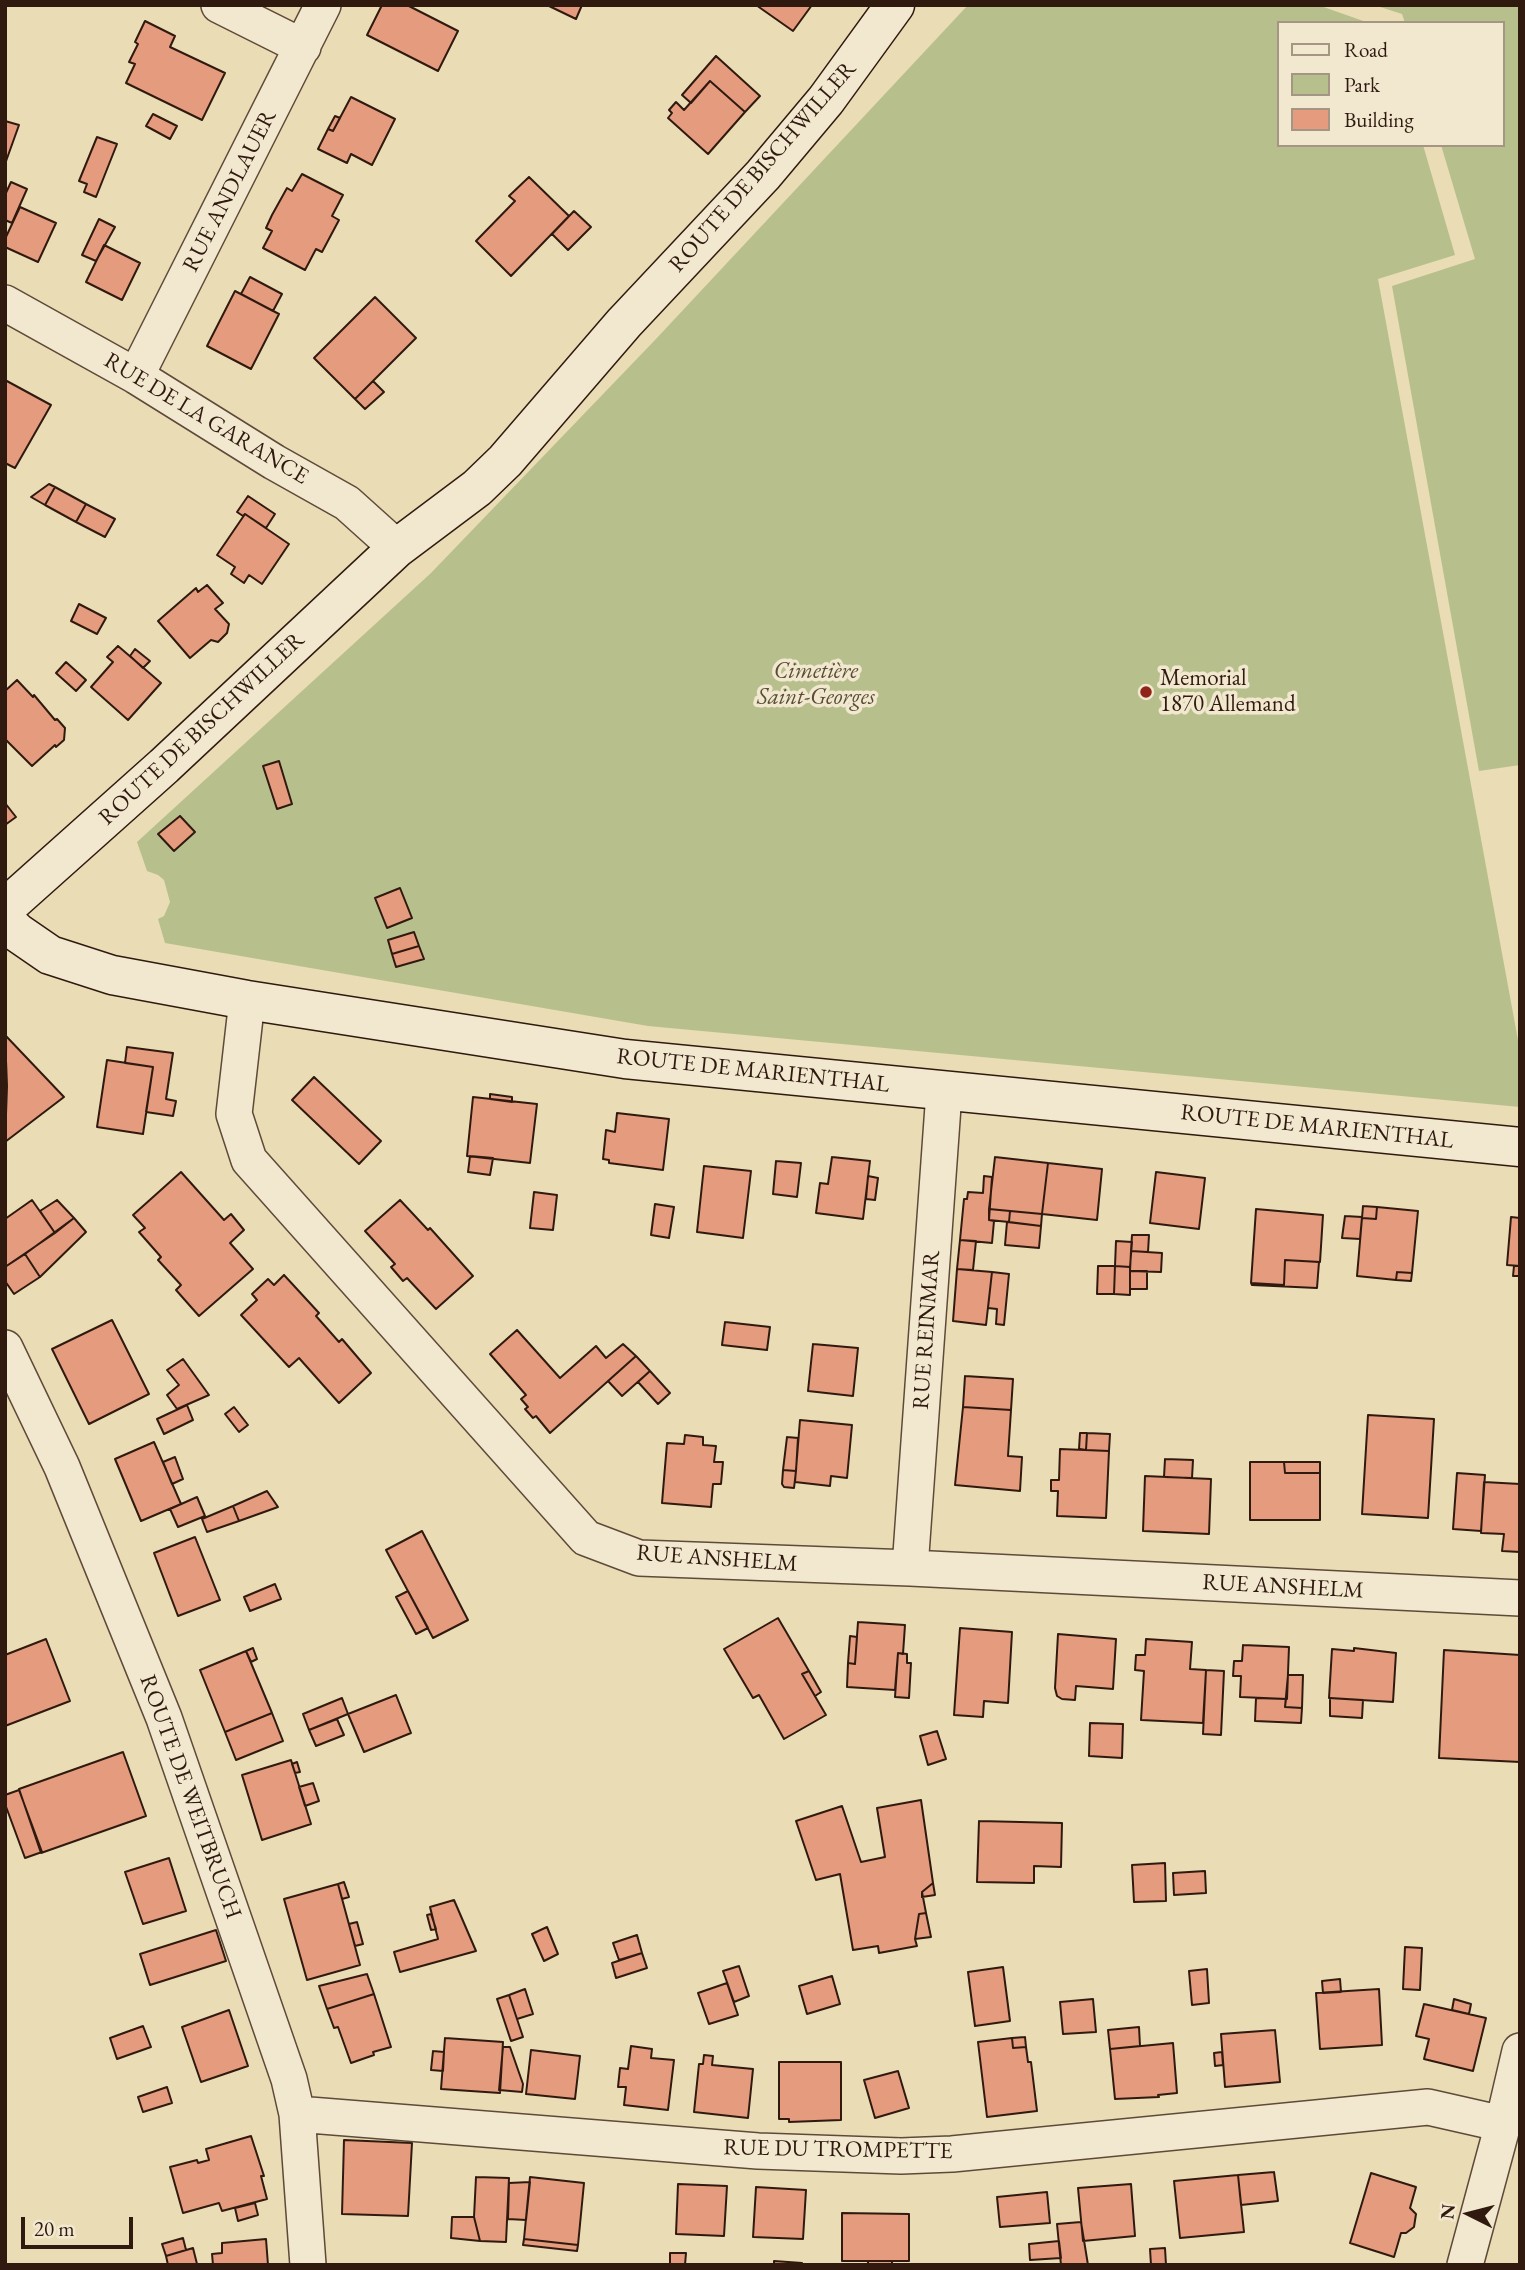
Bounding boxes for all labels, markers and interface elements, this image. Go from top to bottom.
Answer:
legend [1276,21,1504,147]
text: Road [1344,36,1388,63]
street label: ROUTE DE BISCHWILLER [664,56,862,278]
text: Park [1344,71,1380,98]
street label: RUE ANDLAUER [177,105,283,277]
text: Building [1344,106,1414,133]
street label: RUE DE LA GARANCE [99,347,313,491]
street label: ROUTE DE BISCHWILLER [94,627,310,831]
park label: Cimetière Saint-Georges [757,658,875,712]
place label: Memorial 1870 Allemand [1160,665,1296,719]
marker: Memorial 1870 Allemand [1138,684,1154,700]
street label: ROUTE DE MARIENTHAL [615,1043,891,1099]
street label: ROUTE DE MARIENTHAL [1179,1099,1455,1155]
street label: RUE REINMAR [908,1250,946,1410]
street label: RUE ANSHELM [635,1540,799,1578]
street label: RUE ANSHELM [1202,1569,1364,1605]
street label: ROUTE DE WEITBRUCH [133,1671,247,1923]
street label: RUE DU TROMPETTE [723,2134,953,2166]
north arrow [1434,2179,1504,2249]
text: N [1434,2203,1461,2221]
scale bar [24,2204,136,2248]
text: 20 m [34,2215,75,2242]

